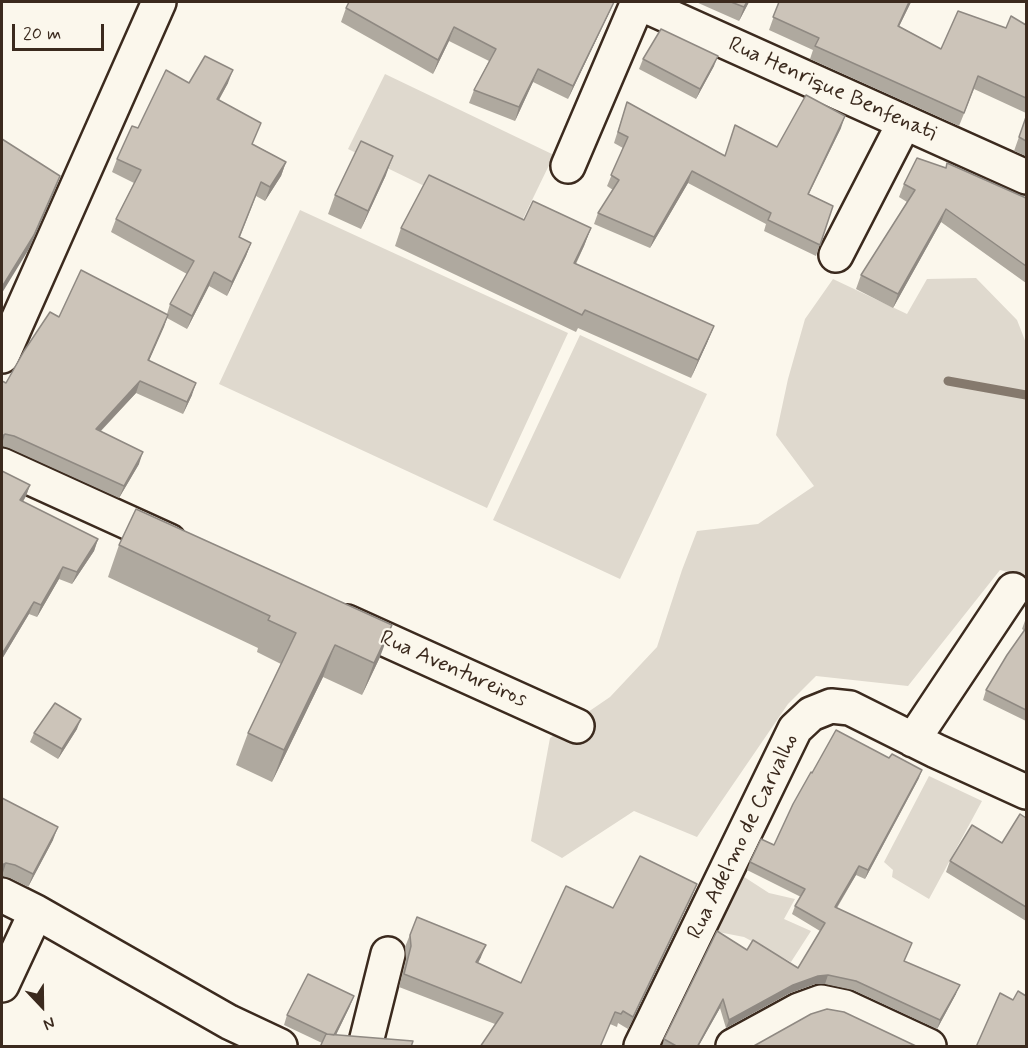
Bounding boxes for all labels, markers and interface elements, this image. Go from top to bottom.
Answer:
scale bar [15,12,106,50]
text: 20 m [23,22,61,46]
street label: Rua Henrique Benfenati [724,32,940,148]
street label: Rua Aventureiros [375,626,531,714]
street label: Rua Adelmo de Carvalho [683,730,805,944]
north arrow [12,976,72,1036]
text: N [40,1011,58,1035]

